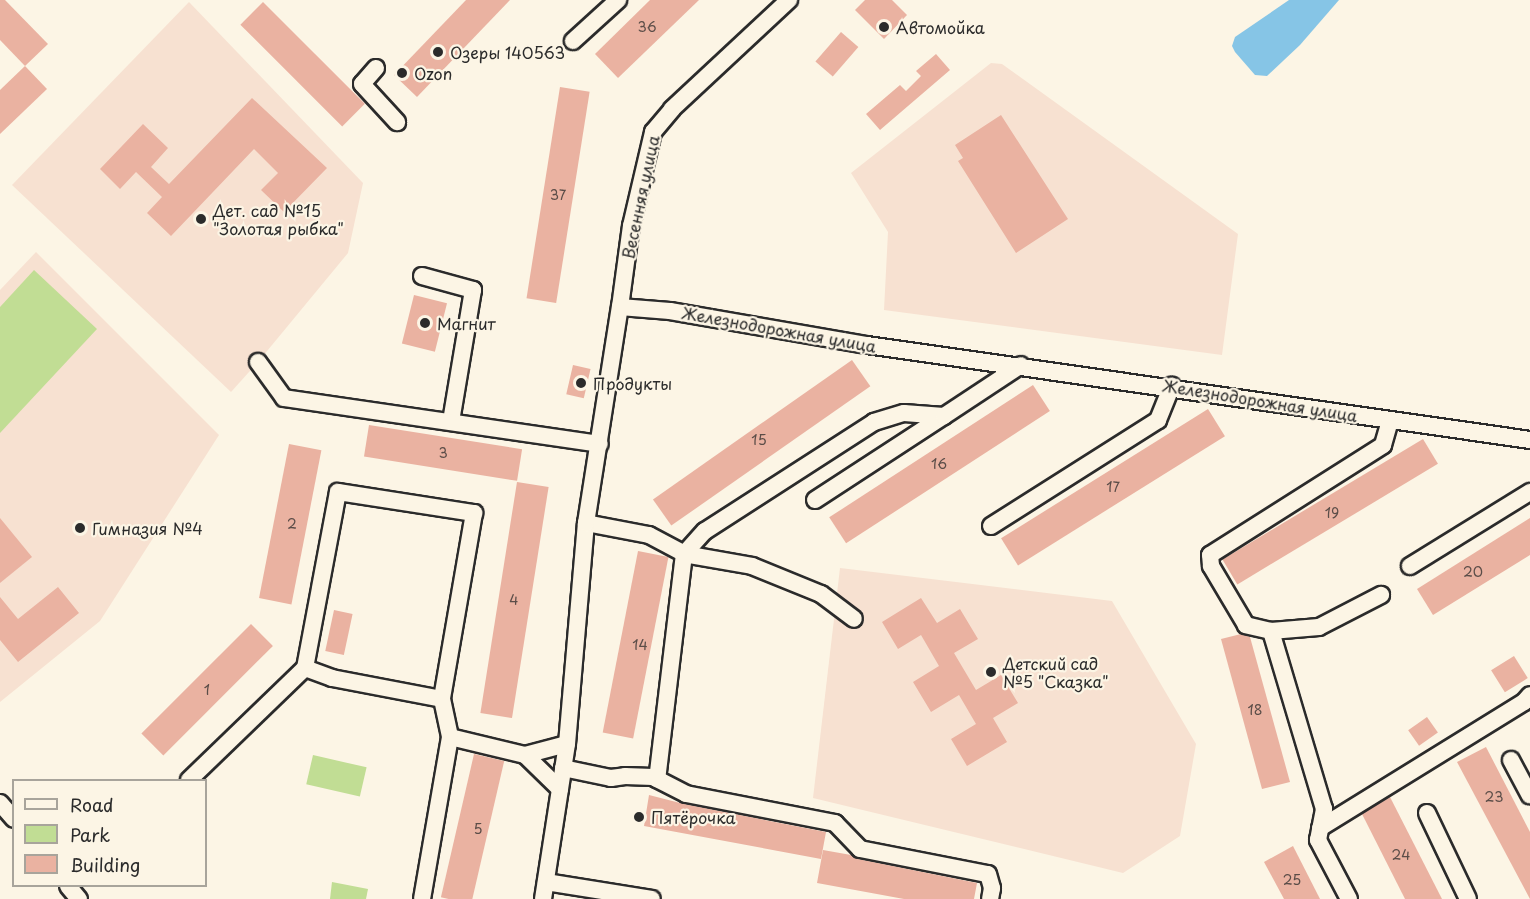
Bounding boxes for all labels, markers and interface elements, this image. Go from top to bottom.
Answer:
place label: Автомойка [896,17,985,37]
house number: 36 [637,19,657,35]
marker: Автомойка [877,20,891,34]
place label: Озеры 140563 [450,42,566,62]
marker: Озеры 140563 [431,45,445,59]
place label: Ozon [414,63,452,83]
marker: Ozon [395,66,409,80]
street label: Весенняя улица [617,133,663,261]
house number: 37 [550,187,566,203]
place label: Дет. сад №15 "Золотая рыбка" [213,200,344,238]
marker: Дет. сад №15 "Золотая рыбка" [194,212,208,226]
street label: Железнодорожная улица [680,302,878,356]
place label: Магнит [437,313,496,333]
marker: Магнит [418,316,432,330]
place label: Продукты [593,373,672,393]
street label: Железнодорожная улица [1161,375,1359,425]
marker: Продукты [574,376,588,390]
house number: 15 [751,432,767,448]
house number: 3 [438,445,448,461]
house number: 16 [931,456,947,472]
house number: 17 [1106,479,1120,495]
house number: 19 [1325,505,1339,521]
house number: 2 [287,516,297,532]
place label: Гимназия №4 [92,518,203,538]
marker: Гимназия №4 [73,521,87,535]
house number: 20 [1463,564,1483,580]
house number: 4 [509,592,519,608]
house number: 14 [632,637,648,653]
place label: Детский сад №5 "Сказка" [1003,653,1109,691]
marker: Детский сад №5 "Сказка" [984,665,998,679]
house number: 1 [204,682,210,698]
house number: 18 [1247,702,1263,718]
legend [12,779,207,887]
house number: 23 [1485,789,1503,805]
text: Road [70,791,114,818]
place label: Пятёрочка [651,807,736,827]
marker: Пятёрочка [632,810,646,824]
text: Park [70,821,110,848]
house number: 5 [473,821,483,837]
house number: 24 [1392,847,1410,863]
text: Building [70,851,140,878]
house number: 25 [1283,872,1301,888]

